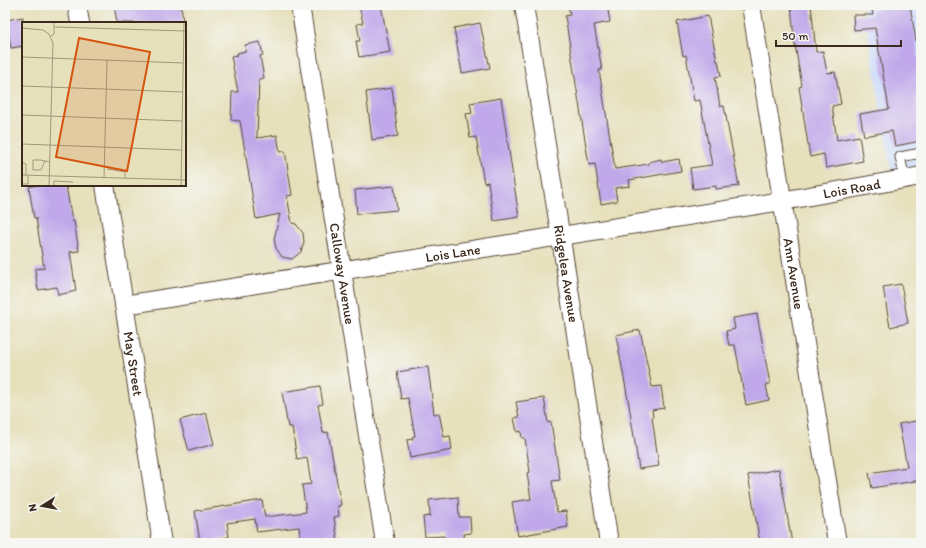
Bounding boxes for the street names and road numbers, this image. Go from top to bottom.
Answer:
street label: Lois Road [822,175,882,202]
street label: Calloway Avenue [326,222,358,326]
street label: Ridgelea Avenue [550,224,582,324]
street label: Ann Avenue [779,237,808,311]
street label: Lois Lane [424,241,482,266]
street label: May Street [119,330,146,397]

